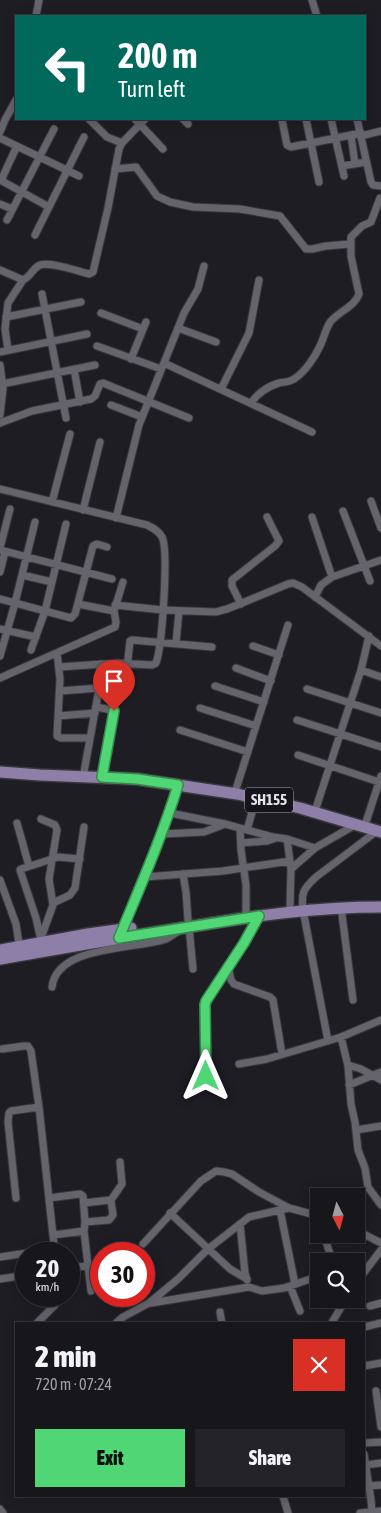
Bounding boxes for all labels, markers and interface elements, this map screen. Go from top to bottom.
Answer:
icon: left [35,35,100,100]
text: 200 m [118,35,197,75]
text: Turn left [118,76,185,102]
pin [93,660,135,711]
icon: arrive [100,667,128,695]
road number: SH155 [245,788,293,812]
position arrow [179,1049,231,1101]
north arrow [310,1188,365,1242]
map controls [310,1188,365,1308]
speed limit sign: 30 [90,1242,155,1307]
button: search [310,1253,365,1308]
text: 20 [36,1254,59,1282]
text: km/h [36,1280,59,1294]
text: 2 min [35,1339,96,1373]
button: close [293,1339,345,1391]
text: 720 m · 07:24 [35,1375,112,1393]
button: Exit [35,1429,185,1487]
button: Share [195,1429,345,1487]

